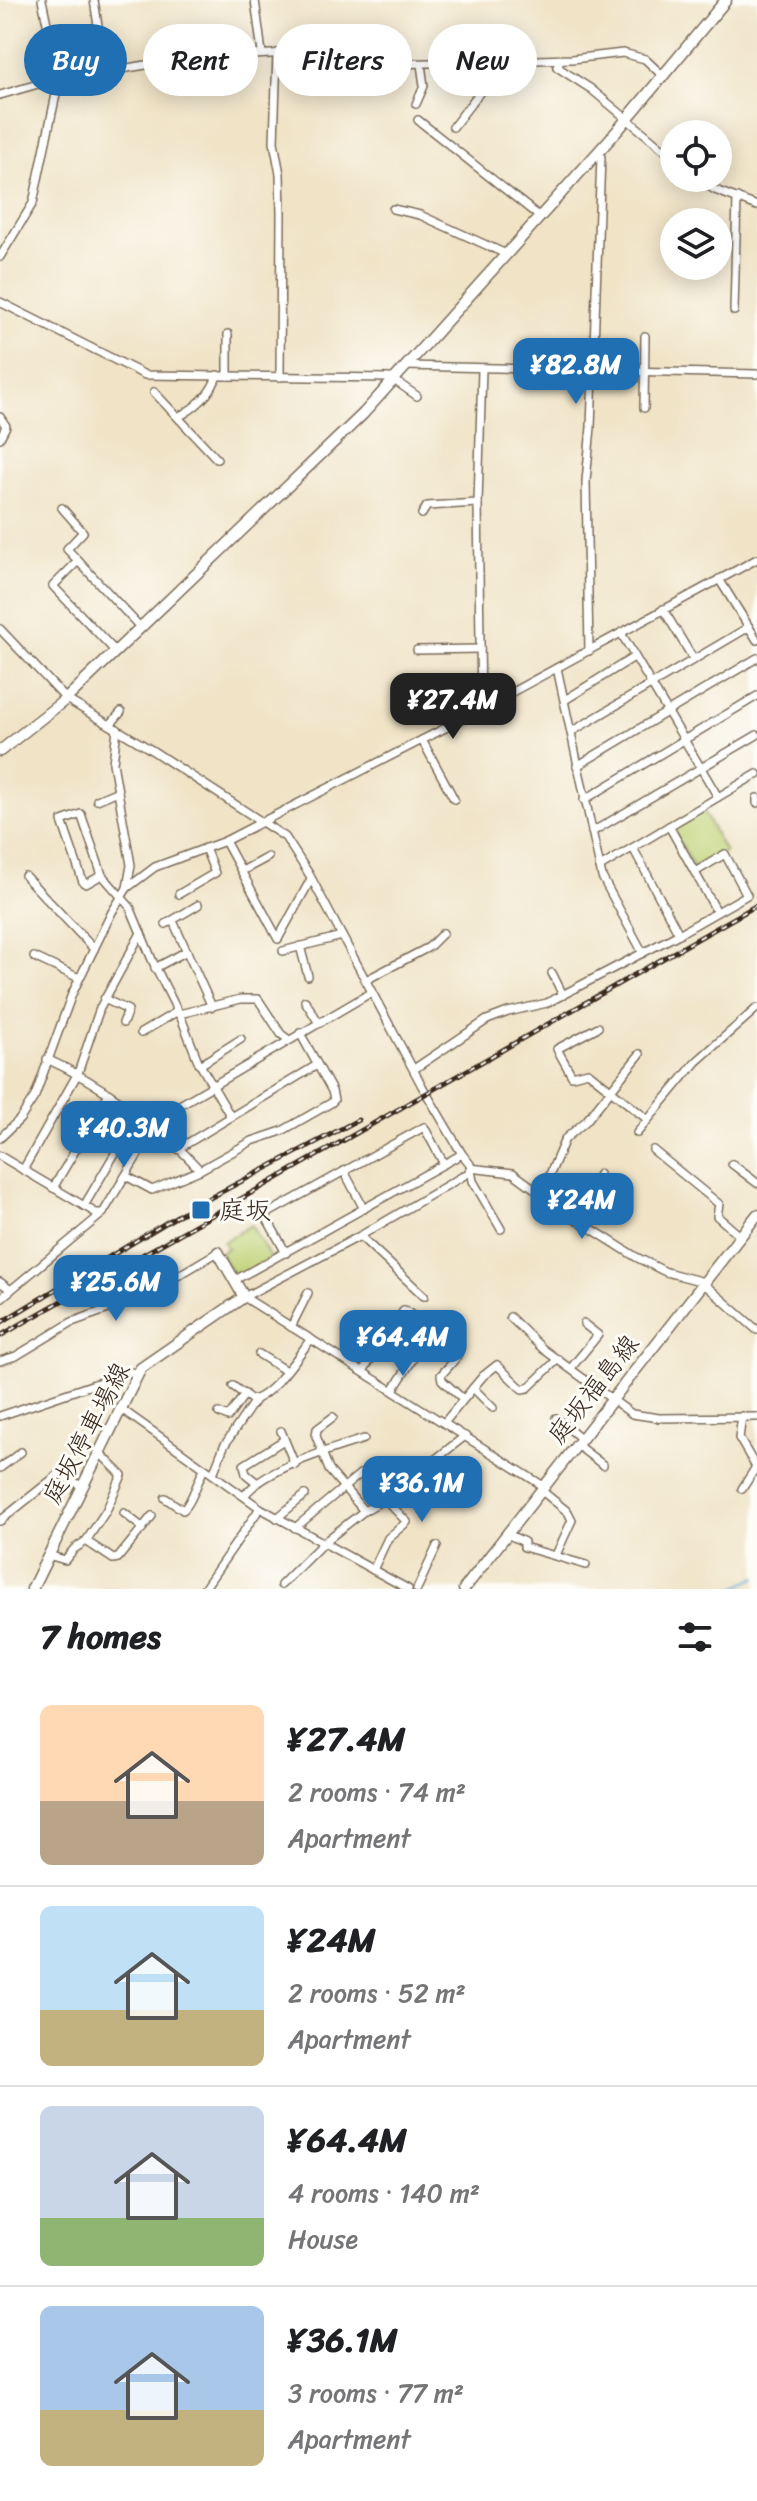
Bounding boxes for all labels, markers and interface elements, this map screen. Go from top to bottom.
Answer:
chip: Buy [24,24,127,96]
chip: Rent [143,24,258,96]
chip: Filters [274,24,412,96]
chip: New [428,24,537,96]
map controls [660,120,732,280]
button: locate [660,120,732,192]
button: layers [660,208,732,280]
pin: ¥82.8M [511,338,641,406]
text: ¥82.8M [531,341,621,387]
pin: ¥27.4M [388,673,518,741]
text: ¥27.4M [408,676,498,722]
pin: ¥40.3M [59,1101,189,1169]
text: ¥40.3M [79,1104,169,1150]
pin: ¥24M [535,1173,629,1241]
text: ¥24M [549,1176,615,1222]
place label: 庭坂 [219,1187,271,1233]
marker: 庭坂 [190,1199,212,1221]
pin: ¥25.6M [51,1255,181,1323]
text: ¥25.6M [71,1258,161,1304]
pin: ¥64.4M [338,1310,468,1378]
text: ¥64.4M [358,1313,448,1359]
street label: 庭坂福島線 [535,1324,651,1454]
street label: 庭坂停車場線 [29,1353,143,1513]
pin: ¥36.1M [357,1456,487,1524]
text: ¥36.1M [380,1459,464,1505]
text: 7 homes [40,1607,161,1667]
icon: filters [673,1615,717,1659]
text: ¥27.4M [288,1709,405,1769]
icon: home [104,1737,200,1833]
text: 2 rooms · 74 m² [288,1769,466,1815]
text: Apartment [288,1815,411,1861]
text: ¥24M [288,1910,375,1970]
icon: home [104,1938,200,2034]
text: 2 rooms · 52 m² [288,1970,466,2016]
text: Apartment [288,2016,411,2062]
text: ¥64.4M [288,2110,407,2170]
icon: home [104,2138,200,2234]
text: 4 rooms · 140 m² [288,2170,480,2216]
text: House [288,2216,358,2262]
text: ¥36.1M [288,2310,397,2370]
icon: home [104,2338,200,2434]
text: 3 rooms · 77 m² [288,2370,464,2416]
text: Apartment [288,2416,411,2462]

